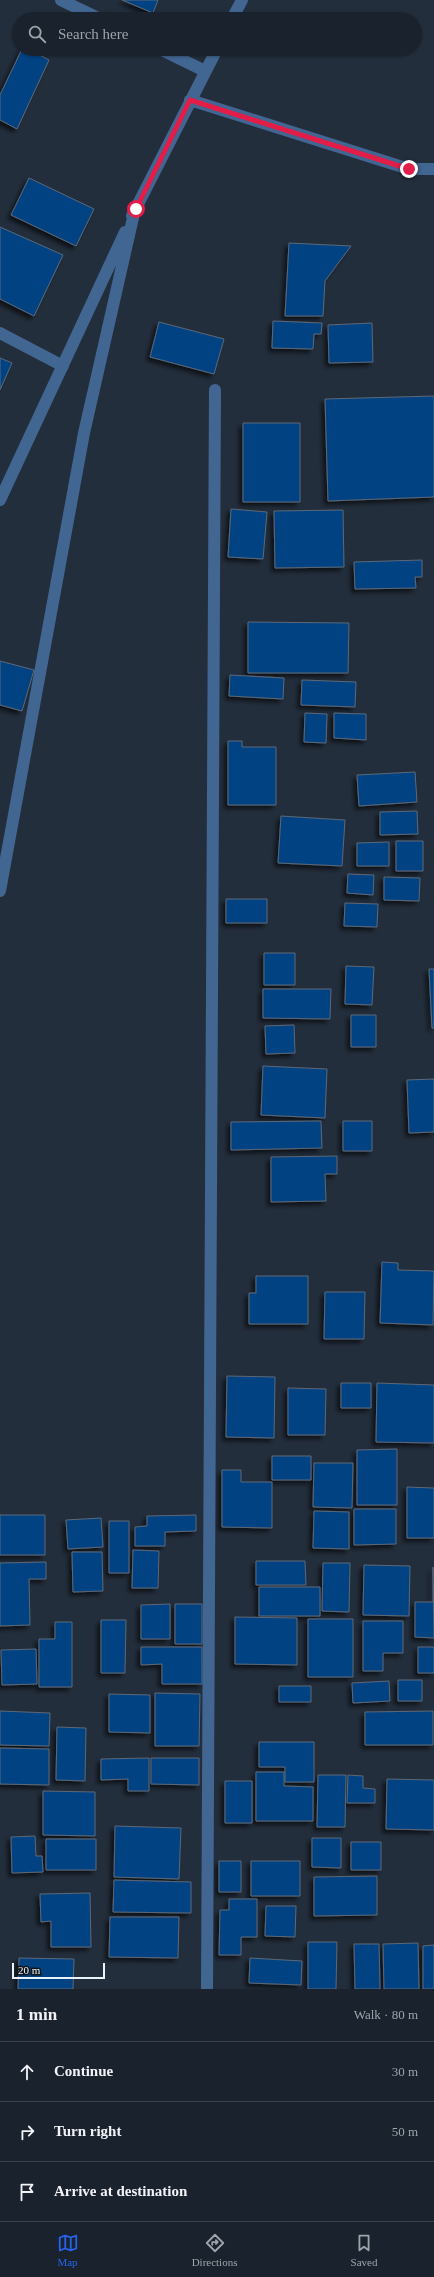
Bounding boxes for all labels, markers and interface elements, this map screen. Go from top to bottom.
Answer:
search box [12,12,422,56]
icon: search [26,23,48,45]
text: Search here [58,26,128,42]
route end [400,160,418,178]
route start [127,200,145,218]
scale bar [12,1961,105,1980]
text: 20 m [18,1964,40,1976]
text: 1 min [16,2005,57,2024]
text: Walk · 80 m [354,2007,418,2022]
icon: ahead [16,2061,38,2083]
text: Continue [54,2063,113,2079]
text: 30 m [392,2064,418,2079]
icon: right [16,2121,38,2143]
text: Turn right [54,2123,121,2139]
text: 50 m [392,2124,418,2139]
icon: arrive [16,2181,38,2203]
text: Arrive at destination [54,2183,187,2199]
tab: Map [57,2232,79,2268]
tab: Directions [192,2232,237,2268]
tab: Saved [351,2232,377,2268]

